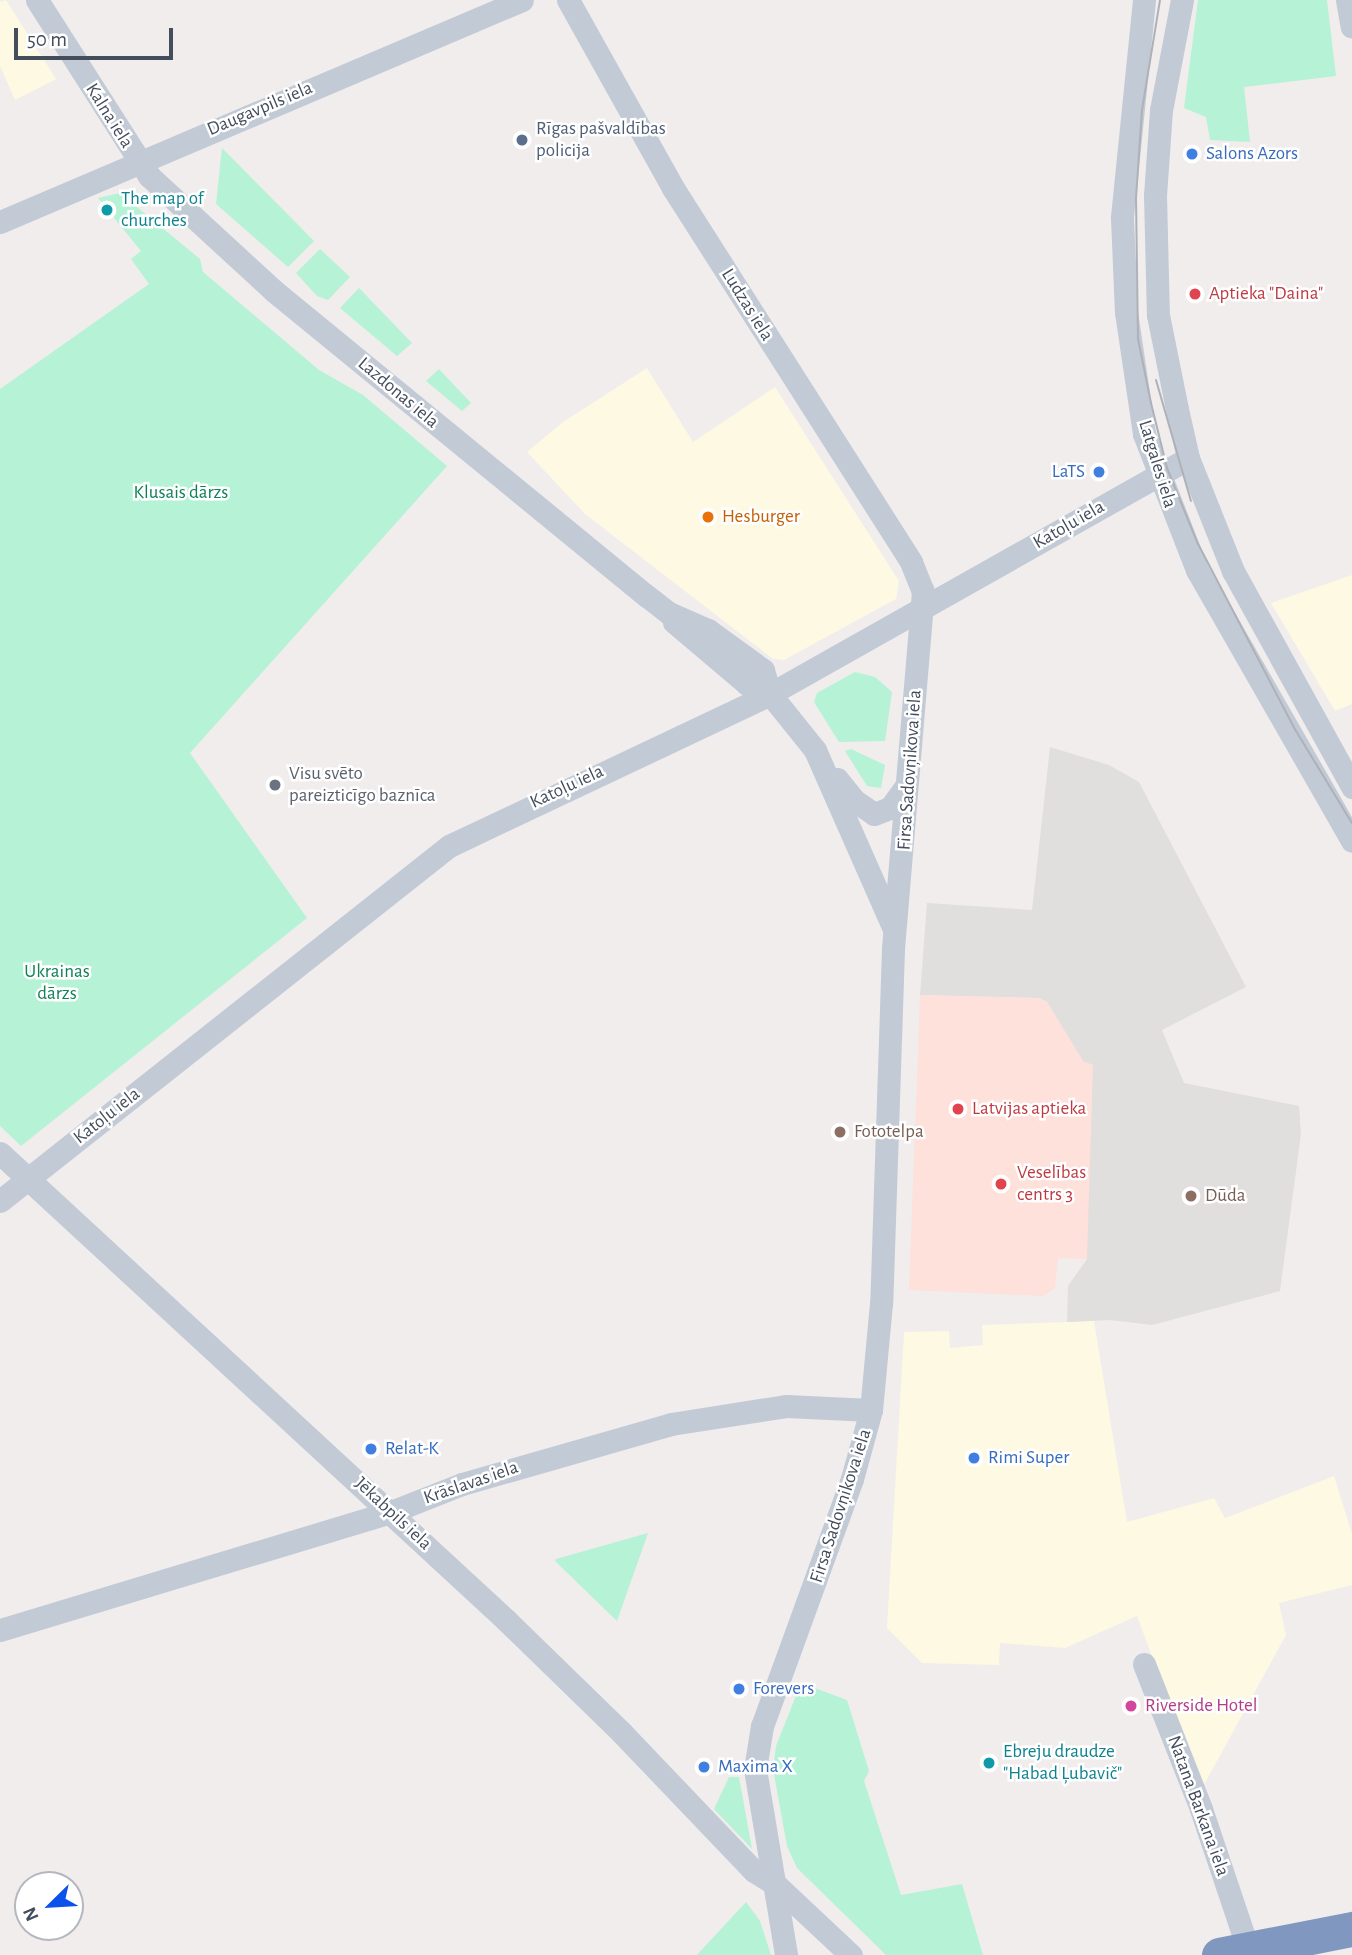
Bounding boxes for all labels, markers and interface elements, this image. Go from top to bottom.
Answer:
scale bar [18,14,177,58]
text: 50 m [27,29,67,50]
street label: Daugavpils iela [204,77,316,141]
street label: Kalna iela [80,79,138,153]
place label: Rīgas pašvaldības policija [536,118,666,162]
marker: Rīgas pašvaldības policija [514,132,530,148]
place label: Salons Azors [1206,143,1298,165]
marker: Salons Azors [1184,146,1200,162]
place label: The map of churches [121,188,203,232]
marker: The map of churches [99,202,115,218]
street label: Ludzas iela [716,265,778,345]
place label: Aptieka "Daina" [1209,283,1323,305]
marker: Aptieka "Daina" [1187,286,1203,302]
street label: Lazdonas iela [353,353,443,433]
street label: Latgales iela [1133,417,1181,511]
place label: LaTS [1052,461,1085,483]
marker: LaTS [1091,464,1107,480]
park label: Klusais dārzs [134,482,228,504]
street label: Katoļu iela [1029,496,1109,554]
place label: Hesburger [722,506,800,528]
marker: Hesburger [700,509,716,525]
street label: Firsa Sadovņikova iela [893,689,927,851]
street label: Katoļu iela [527,760,607,814]
place label: Visu svēto pareizticīgo baznīca [289,763,436,807]
marker: Visu svēto pareizticīgo baznīca [267,777,283,793]
park label: Ukrainas dārzs [24,961,90,1005]
street label: Katoļu iela [69,1083,145,1149]
place label: Latvijas aptieka [972,1098,1086,1120]
marker: Latvijas aptieka [950,1101,966,1117]
place label: Fototelpa [854,1121,924,1143]
marker: Fototelpa [832,1124,848,1140]
place label: Veselības centrs 3 [1017,1162,1086,1206]
marker: Veselības centrs 3 [991,1174,1011,1194]
place label: Dūda [1205,1185,1246,1207]
marker: Dūda [1183,1188,1199,1204]
street label: Firsa Sadovņikova iela [805,1426,877,1586]
place label: Relat-K [385,1438,439,1460]
marker: Relat-K [363,1441,379,1457]
place label: Rimi Super [988,1447,1069,1469]
marker: Rimi Super [966,1450,982,1466]
street label: Krāslavas iela [421,1456,521,1510]
street label: Jēkabpils iela [350,1473,436,1555]
place label: Forevers [753,1678,814,1700]
marker: Forevers [731,1681,747,1697]
place label: Riverside Hotel [1145,1695,1257,1717]
marker: Riverside Hotel [1123,1698,1139,1714]
street label: Natana Barkana iela [1162,1733,1234,1879]
place label: Ebreju draudze "Habad Ļubavič" [1003,1741,1122,1785]
marker: Ebreju draudze "Habad Ļubavič" [981,1755,997,1771]
place label: Maxima X [718,1756,793,1778]
marker: Maxima X [696,1759,712,1775]
north arrow [14,1871,84,1941]
text: N [20,1904,43,1924]

